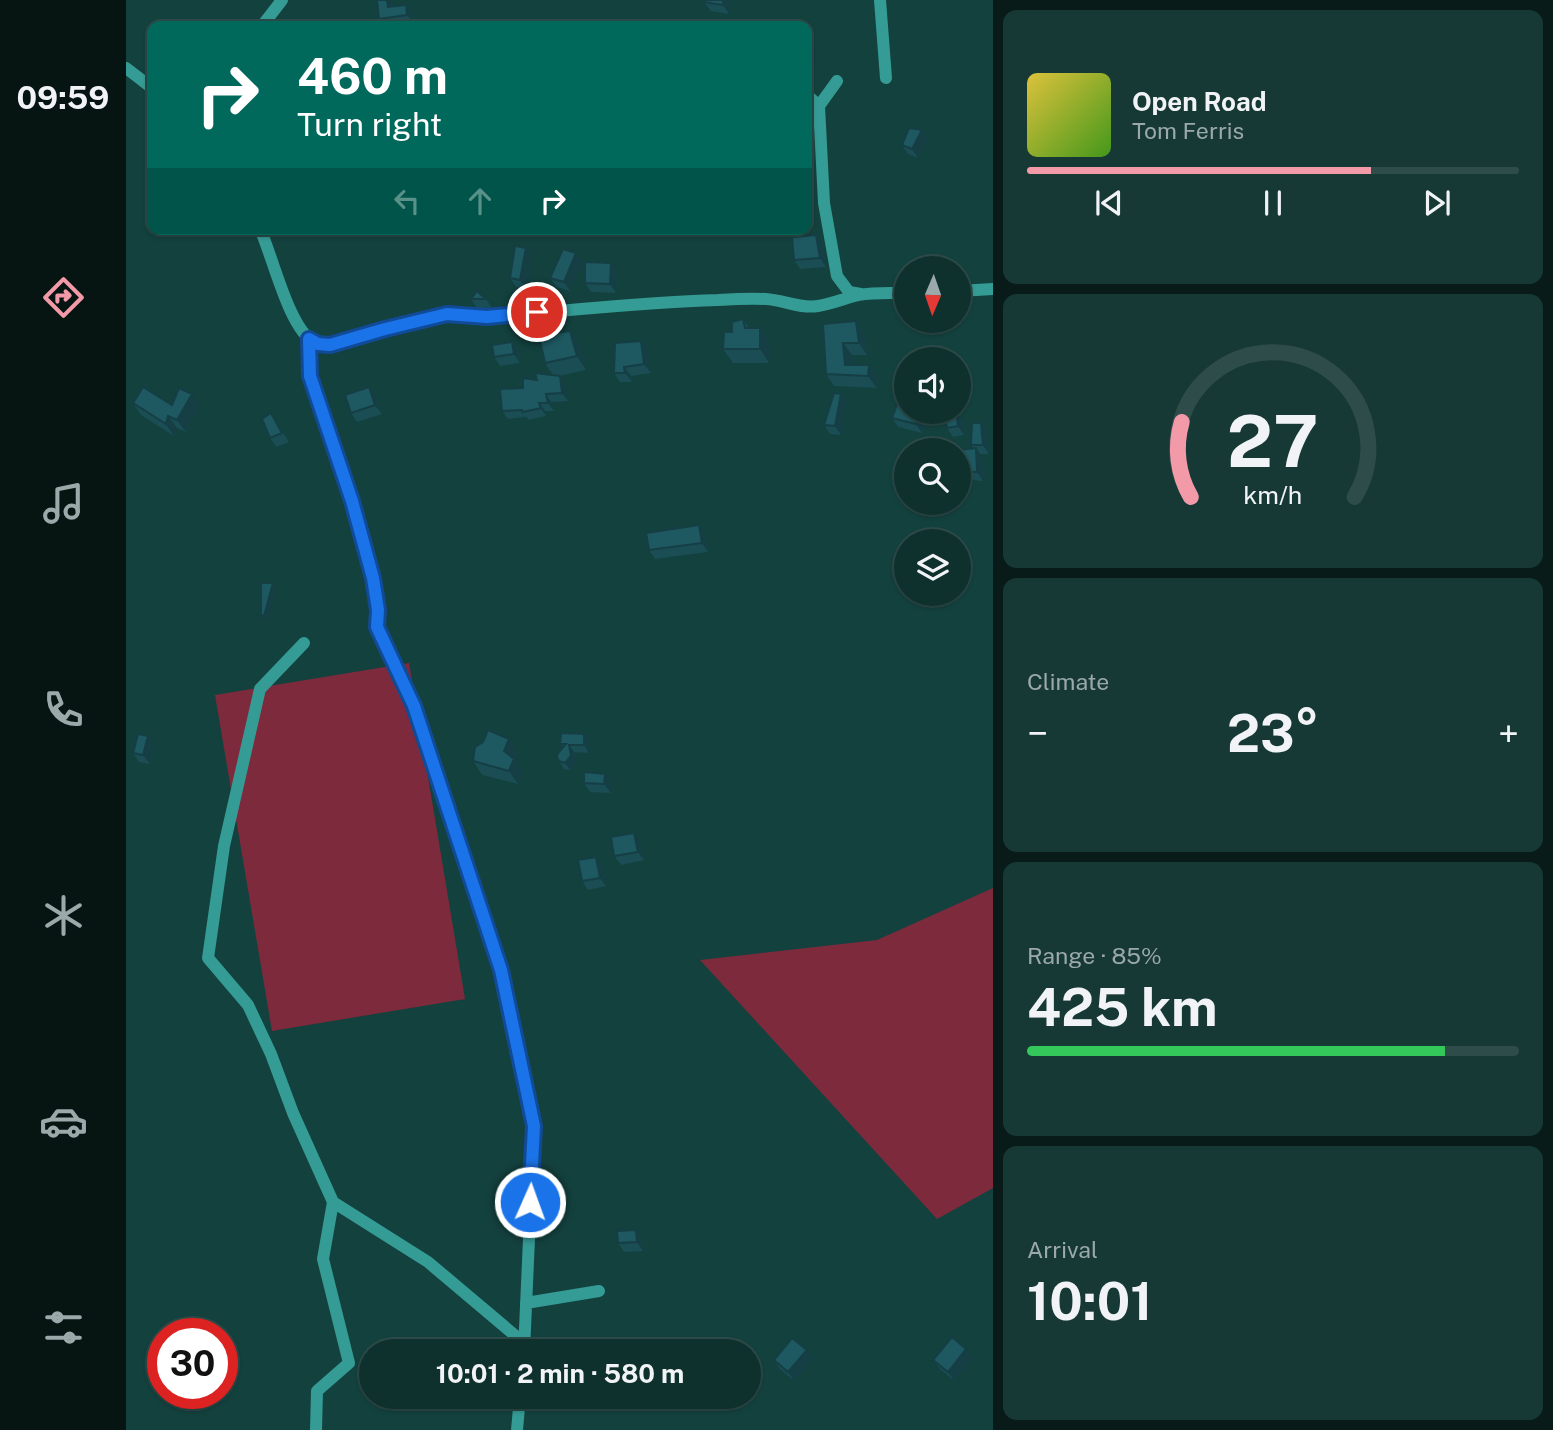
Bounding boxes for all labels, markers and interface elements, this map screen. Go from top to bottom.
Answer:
text: 460 m [297,47,448,105]
icon: right [182,49,273,140]
text: 09:59 [17,79,109,116]
text: Open Road [1132,86,1267,117]
text: Turn right [297,106,442,143]
text: Tom Ferris [1132,117,1244,144]
icon: left [388,182,426,220]
icon: ahead [461,182,499,220]
icon: right [534,182,572,220]
icon: previous [1090,184,1128,222]
icon: pause [1254,184,1292,222]
icon: next [1418,184,1456,222]
north arrow [894,256,971,332]
map controls [894,256,971,606]
icon: directions [39,273,88,322]
pin [507,282,567,342]
icon: arrive [518,293,556,331]
button: sound [894,347,971,424]
text: 27 [1227,398,1319,483]
button: search [894,438,971,515]
icon: music [39,479,88,528]
text: km/h [1244,480,1302,510]
button: layers [894,529,971,606]
text: Climate [1027,668,1109,695]
icon: phone [39,685,88,734]
text: 23° [1227,703,1319,764]
text: − [1027,711,1048,756]
text: + [1498,711,1519,756]
icon: climate [39,891,88,940]
text: Range · 85% [1027,942,1162,969]
text: 425 km [1027,977,1218,1038]
icon: car [39,1097,88,1146]
position arrow [493,1165,567,1239]
text: Arrival [1027,1236,1098,1263]
text: 10:01 [1027,1271,1153,1332]
icon: filters [39,1303,88,1352]
speed limit sign: 30 [147,1318,238,1409]
text: 10:01 · 2 min · 580 m [436,1358,684,1389]

